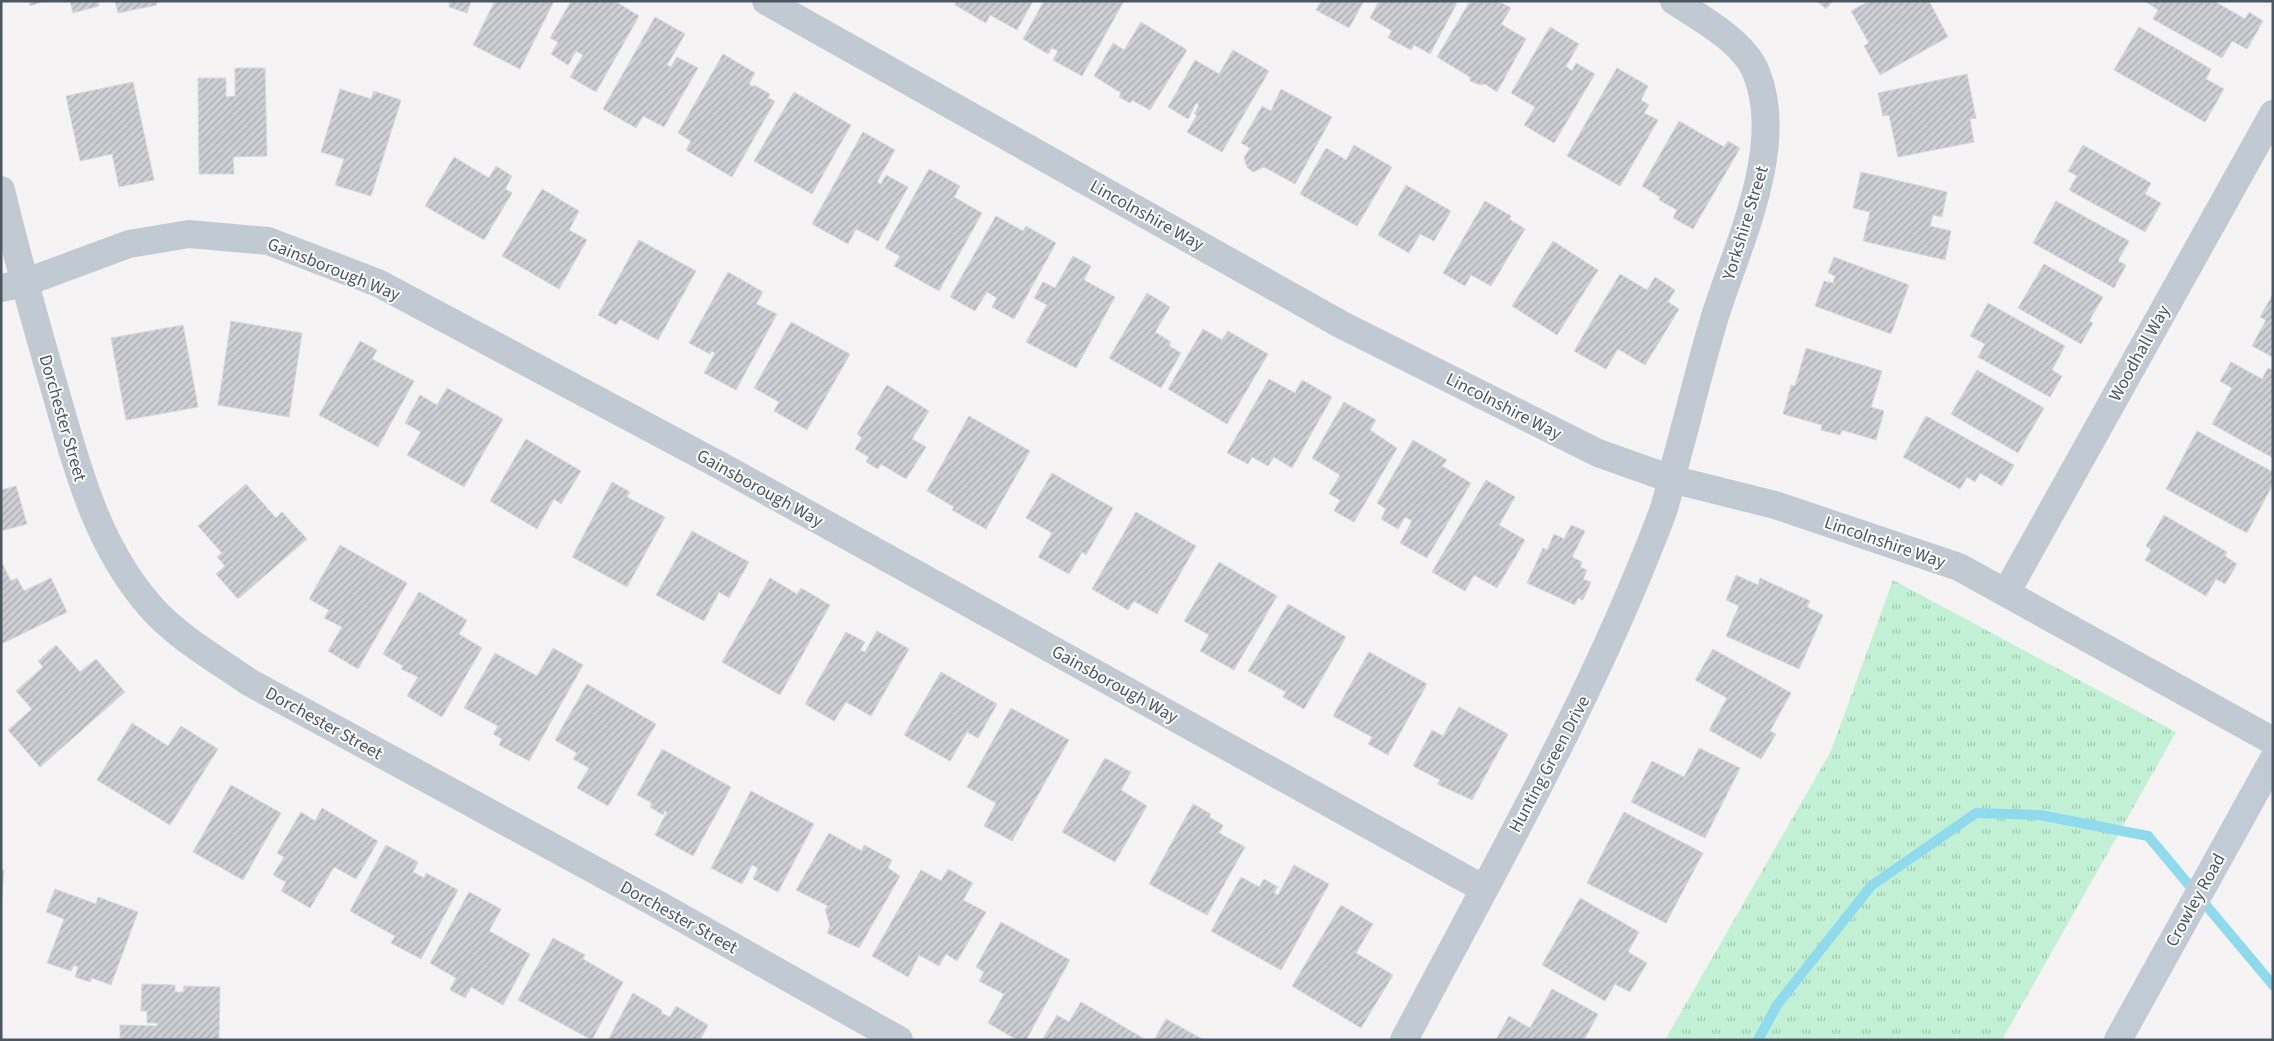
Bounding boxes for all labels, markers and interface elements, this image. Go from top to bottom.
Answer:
street label: Yorkshire Street [1716,163,1775,284]
street label: Lincolnshire Way [1085,174,1209,257]
street label: Gainsborough Way [264,231,404,308]
street label: Woodhall Way [2103,300,2177,406]
street label: Dorchester Street [32,352,93,484]
street label: Lincolnshire Way [1442,367,1566,447]
street label: Gainsborough Way [692,443,828,534]
street label: Lincolnshire Way [1821,510,1949,575]
street label: Gainsborough Way [1047,639,1183,730]
street label: Dorchester Street [261,681,387,766]
street label: Hunting Green Drive [1503,691,1596,837]
street label: Crowley Road [2159,849,2231,951]
street label: Dorchester Street [616,875,742,960]

